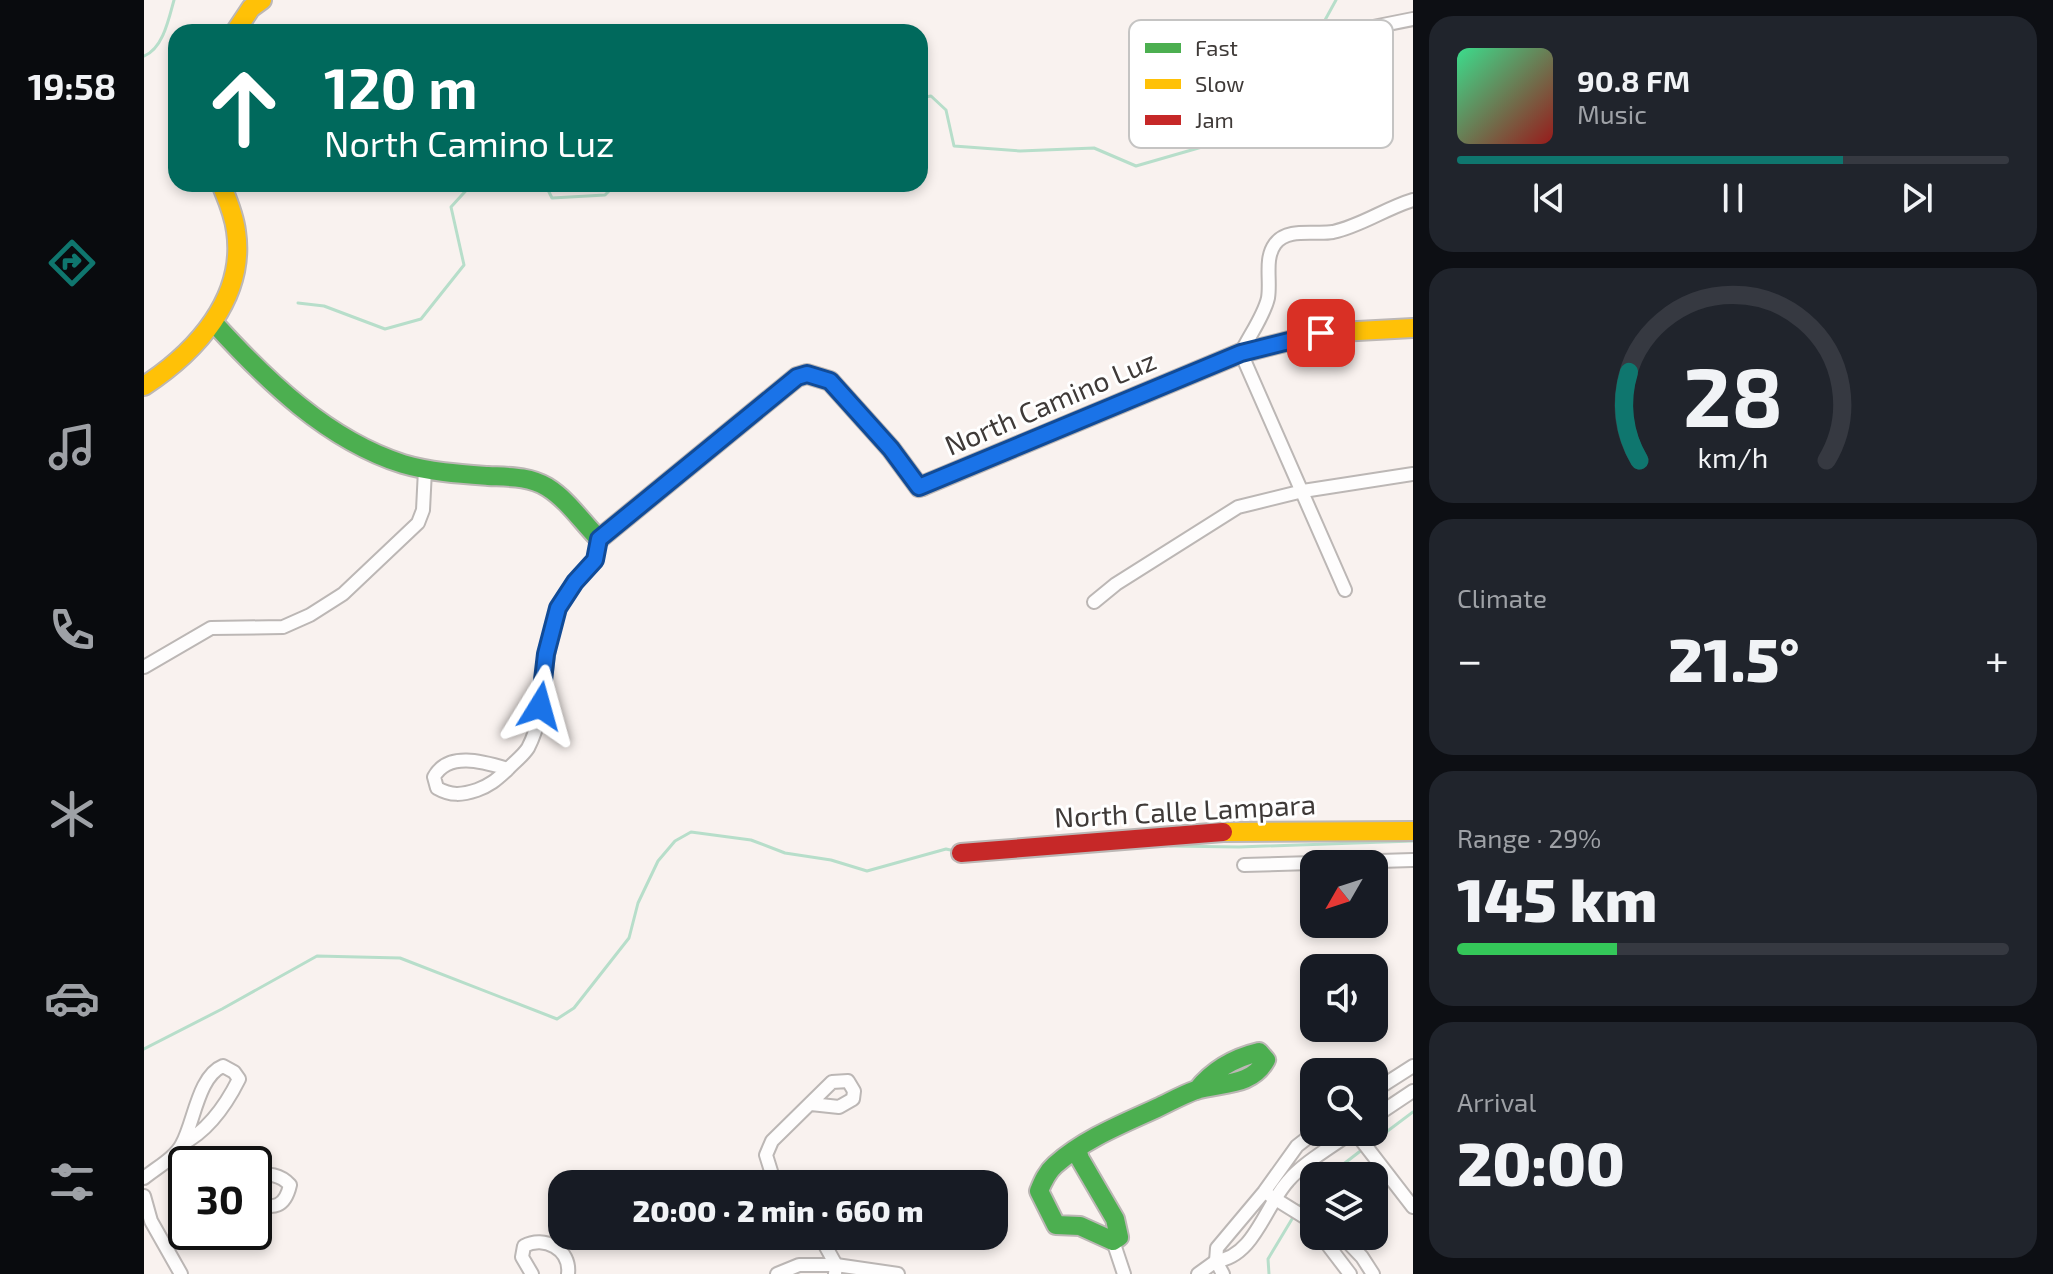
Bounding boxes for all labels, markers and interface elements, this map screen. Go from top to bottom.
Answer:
legend [1129,20,1393,148]
text: Fast [1195,34,1238,60]
text: 120 m [324,53,478,120]
icon: ahead [192,56,296,160]
text: 90.8 FM [1577,62,1690,98]
text: 19:58 [28,64,116,107]
text: Slow [1195,70,1244,96]
text: Music [1577,98,1647,129]
text: Jam [1195,106,1234,132]
text: North Camino Luz [324,121,614,164]
icon: previous [1527,176,1571,220]
icon: pause [1711,176,1755,220]
icon: next [1895,176,1939,220]
icon: directions [44,235,100,291]
pin [1287,299,1355,367]
icon: arrive [1299,311,1343,355]
street label: North Camino Luz [939,342,1161,462]
text: 28 [1683,344,1783,444]
icon: music [44,419,100,475]
text: km/h [1698,440,1768,475]
text: Climate [1457,582,1547,613]
icon: phone [44,602,100,658]
text: 21.5° [1668,622,1799,694]
text: − [1457,632,1483,685]
text: + [1985,632,2009,685]
position arrow [498,664,582,748]
icon: climate [44,786,100,842]
street label: North Calle Lampara [1053,786,1317,834]
text: Range · 29% [1457,822,1601,853]
north arrow [1300,850,1388,938]
map controls [1300,850,1388,1250]
text: 145 km [1457,862,1658,934]
button: sound [1300,954,1388,1042]
icon: car [44,970,100,1026]
button: search [1300,1058,1388,1146]
text: Arrival [1457,1086,1536,1117]
text: 20:00 [1457,1126,1625,1198]
speed limit sign: 30 [168,1146,272,1250]
icon: filters [44,1154,100,1210]
button: layers [1300,1162,1388,1250]
text: 20:00 · 2 min · 660 m [633,1192,923,1228]

